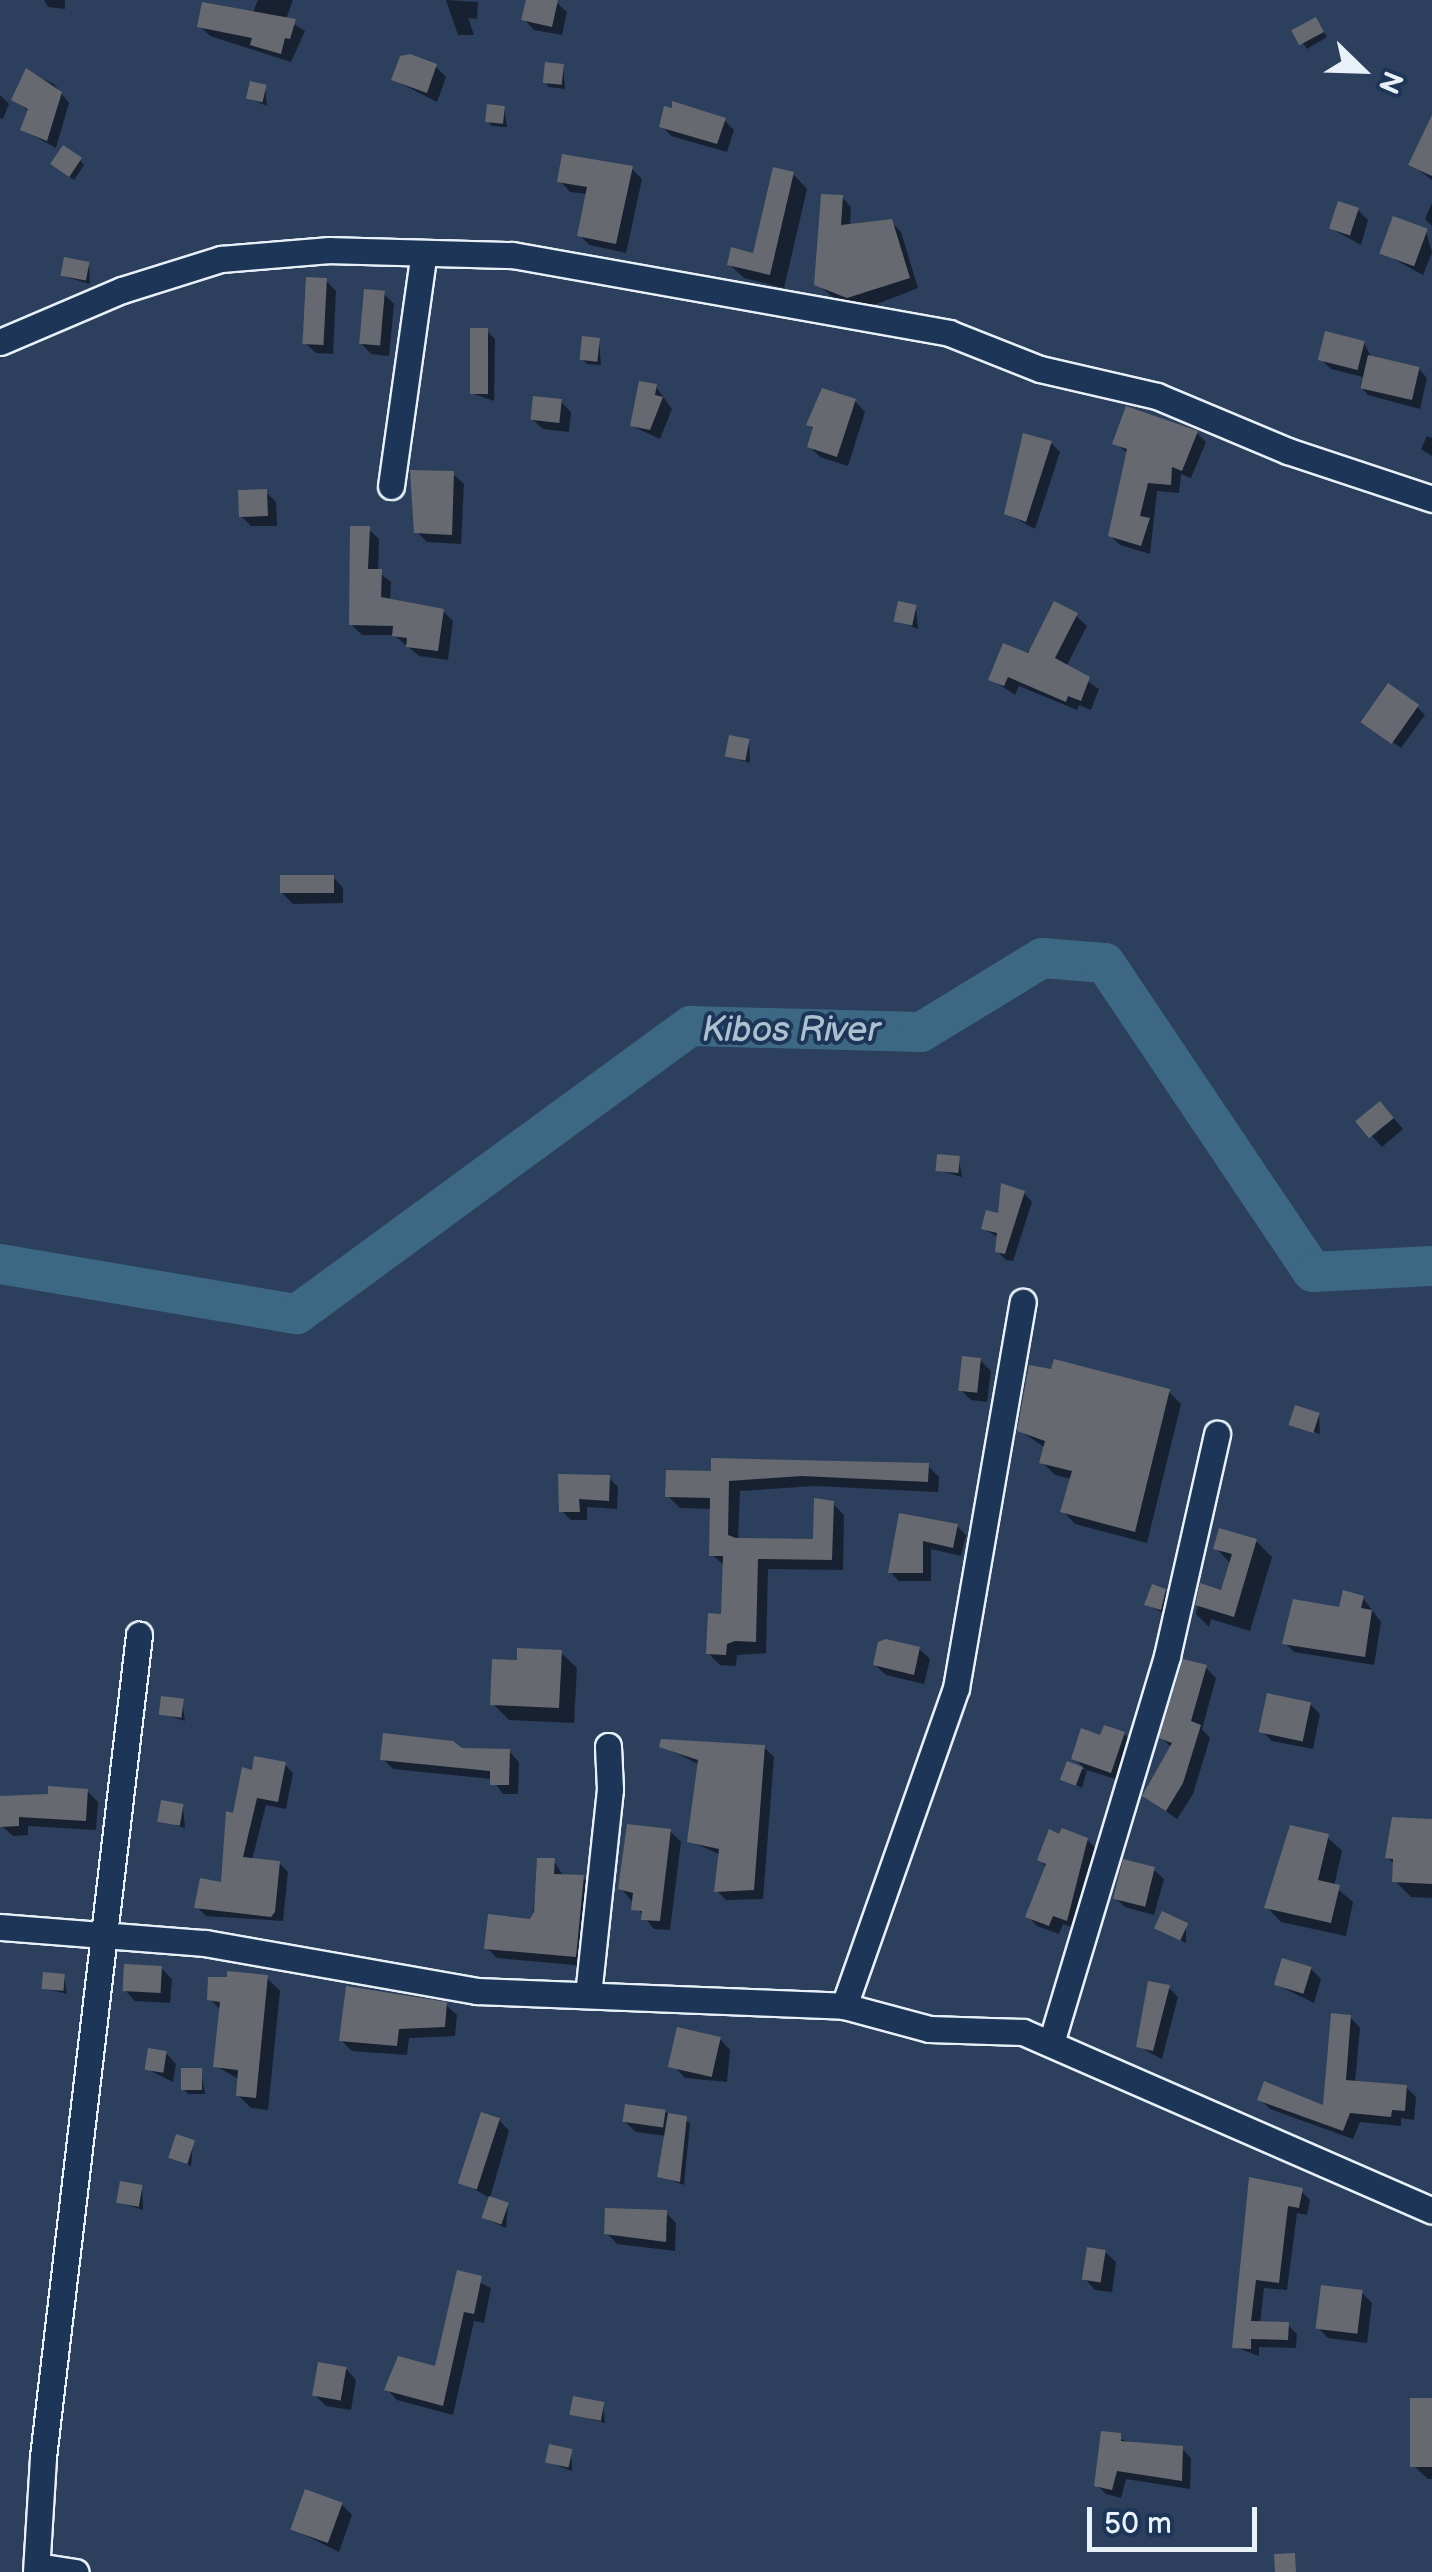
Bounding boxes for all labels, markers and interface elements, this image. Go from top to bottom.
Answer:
north arrow [1312,20,1412,120]
text: N [1371,66,1409,98]
water label: Kibos River [702,1010,880,1052]
scale bar [1092,2487,1262,2549]
text: 50 m [1104,2506,1172,2542]

